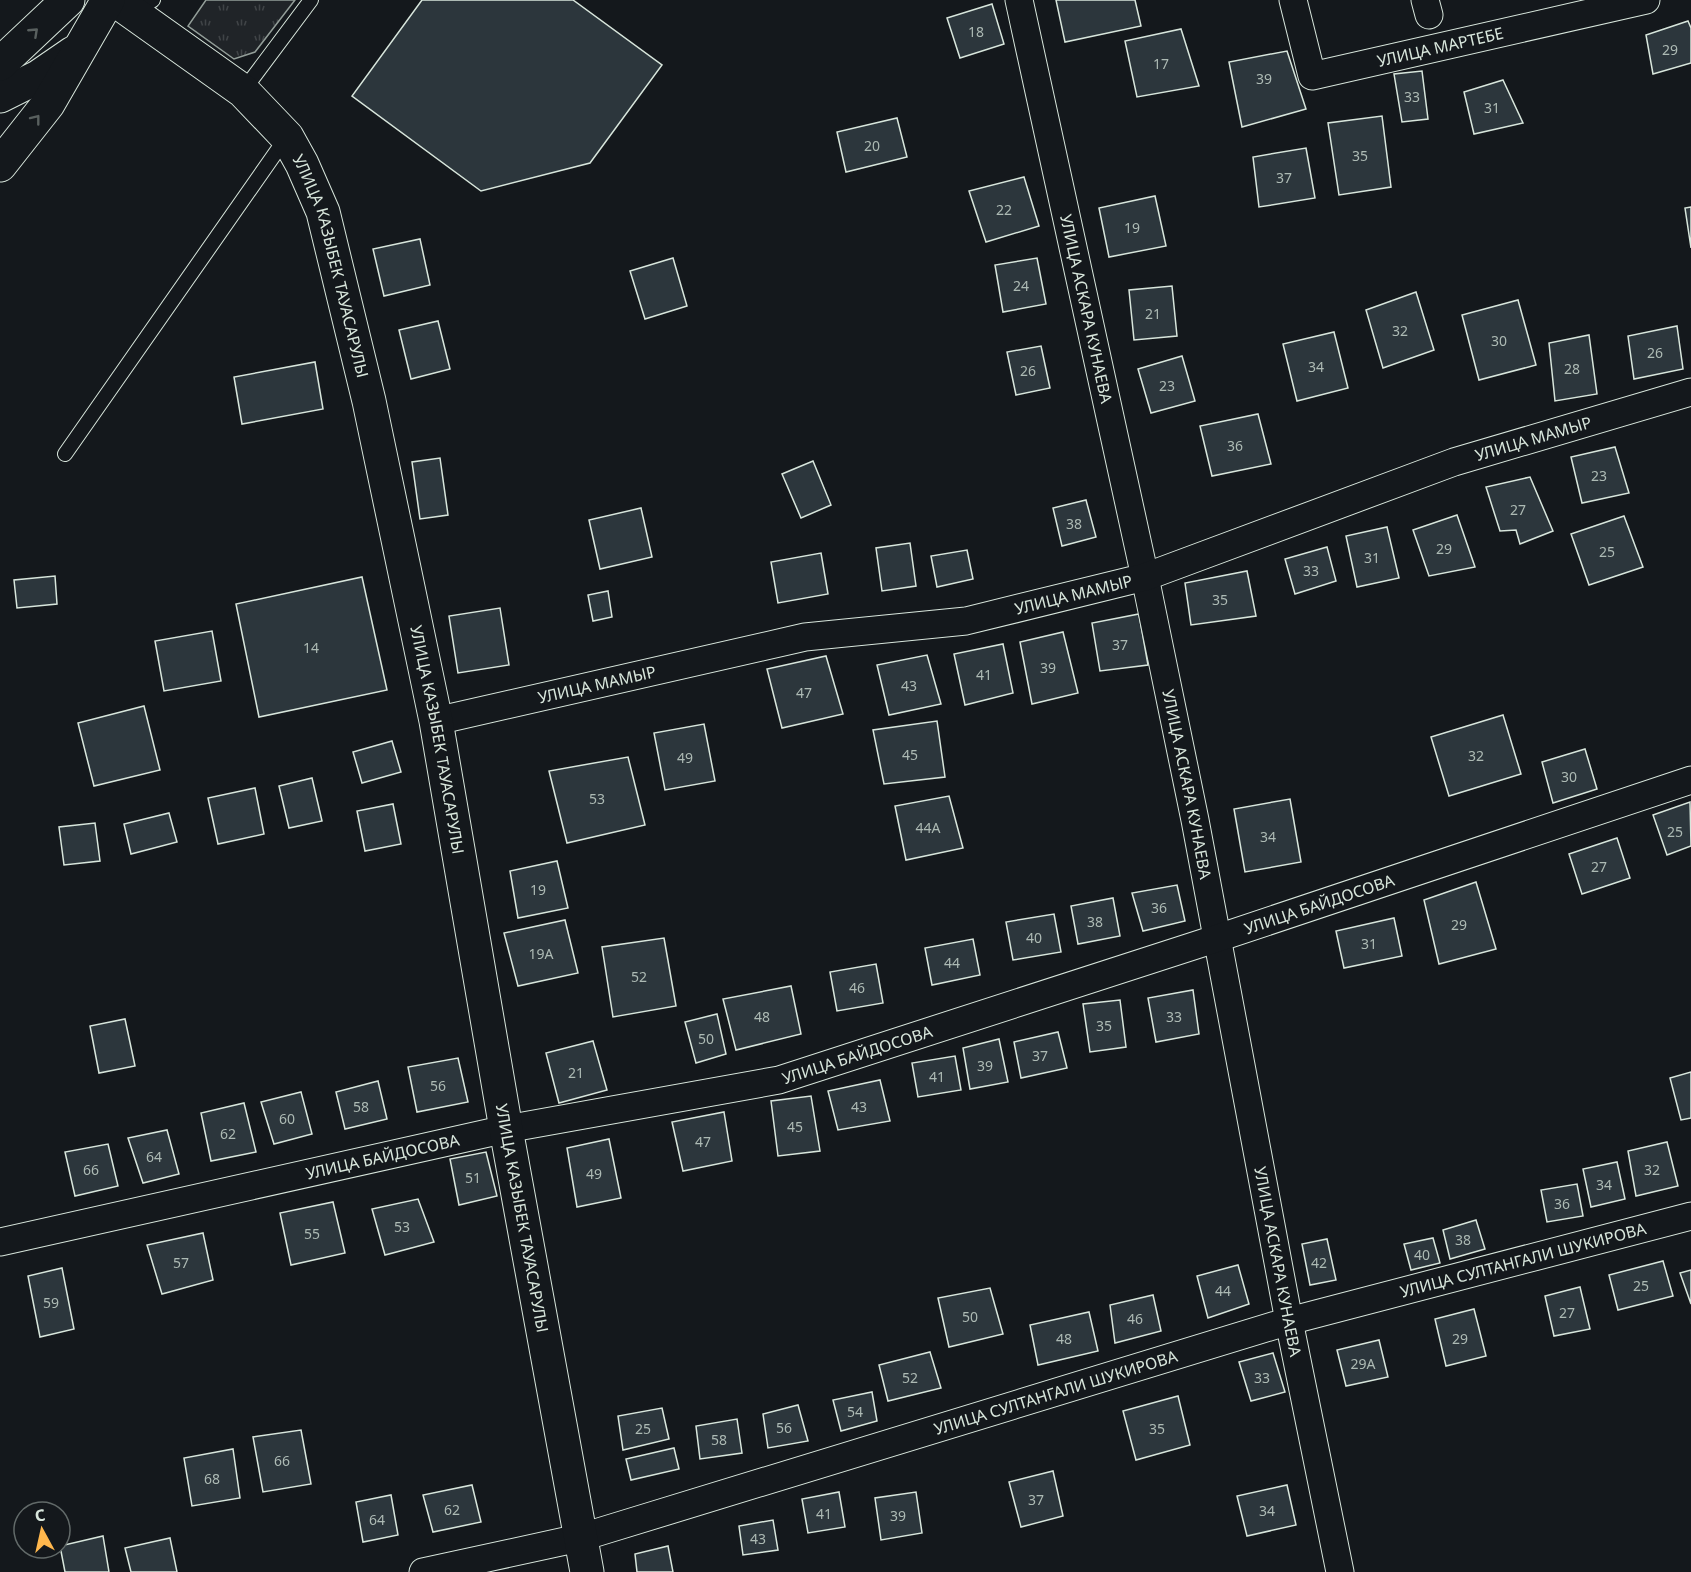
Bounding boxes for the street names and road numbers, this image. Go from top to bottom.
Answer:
street label: УЛИЦА МАРТЕБЕ [1375,22,1506,72]
street label: УЛИЦА КАЗЫБЕК ТАУАСАРУЛЫ [288,150,374,380]
street label: УЛИЦА АСКАРА КУНАЕВА [1055,212,1118,406]
street label: УЛИЦА МАМЫР [1472,411,1594,466]
street label: УЛИЦА МАМЫР [1012,569,1135,620]
street label: УЛИЦА КАЗЫБЕК ТАУАСАРУЛЫ [405,623,470,856]
street label: УЛИЦА МАМЫР [536,660,658,708]
street label: УЛИЦА АСКАРА КУНАЕВА [1157,687,1217,882]
street label: УЛИЦА БАЙДОСОВА [1241,869,1398,939]
street label: УЛИЦА БАЙДОСОВА [779,1020,936,1089]
street label: УЛИЦА КАЗЫБЕК ТАУАСАРУЛЫ [491,1102,554,1334]
street label: УЛИЦА БАЙДОСОВА [304,1129,462,1184]
street label: УЛИЦА АСКАРА КУНАЕВА [1249,1165,1307,1359]
street label: УЛИЦА СУЛТАНГАЛИ ШУКИРОВА [1398,1217,1649,1303]
street label: УЛИЦА СУЛТАНГАЛИ ШУКИРОВА [931,1345,1181,1440]

